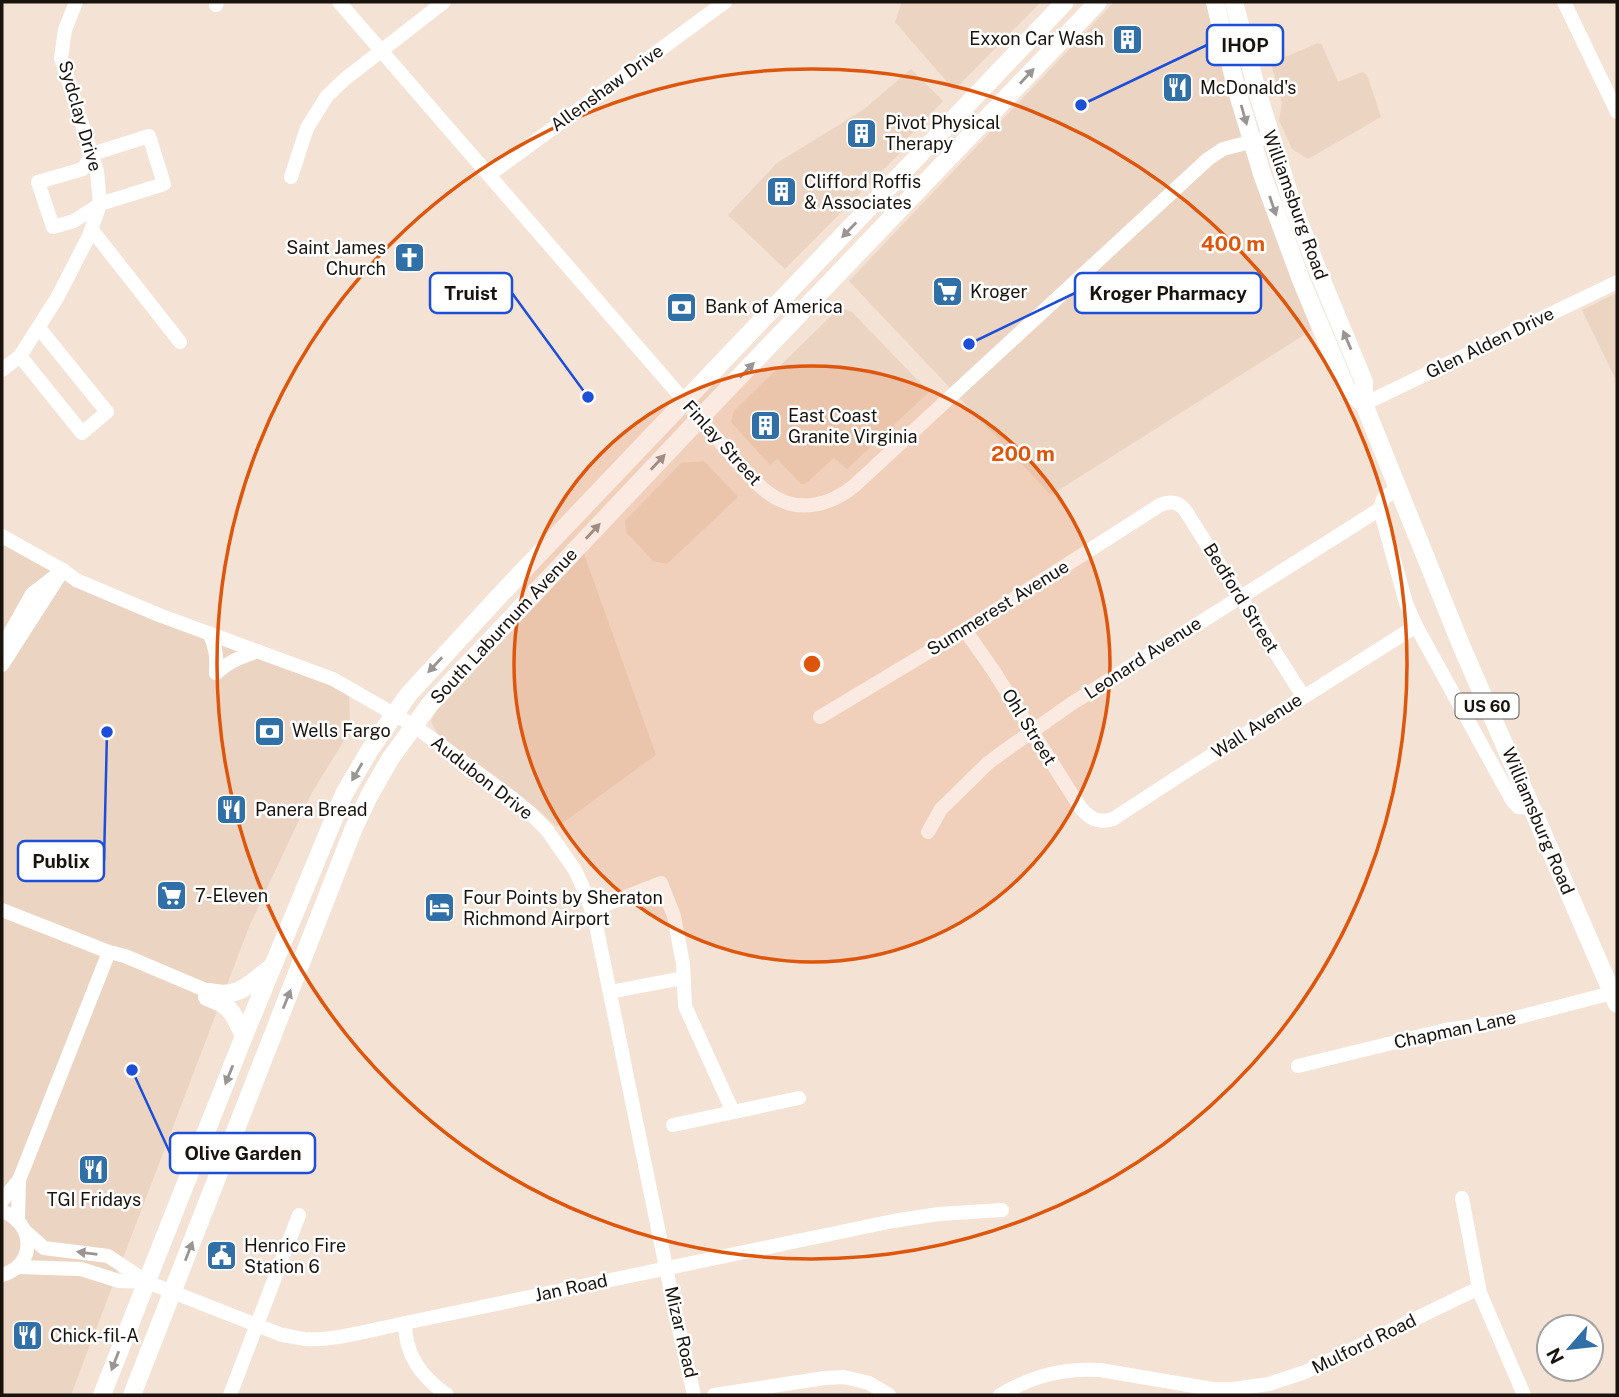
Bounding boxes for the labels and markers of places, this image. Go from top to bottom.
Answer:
building icon: Exxon Car Wash [1110,22,1144,56]
callout: IHOP [1207,25,1283,65]
place label: Exxon Car Wash [969,28,1104,49]
restaurant icon: McDonald's [1160,71,1194,105]
place label: McDonald's [1200,77,1296,98]
place label: Pivot Physical Therapy [885,112,1001,154]
building icon: Pivot Physical Therapy [845,116,879,150]
place label: Clifford Roffis & Associates [804,171,921,213]
building icon: Clifford Roffis & Associates [764,175,798,209]
place label: Saint James Church [286,237,386,279]
church icon: Saint James Church [392,241,426,275]
callout: Truist [430,273,512,313]
callout: Kroger Pharmacy [1075,273,1261,313]
supermarket icon: Kroger [930,275,964,309]
place label: Kroger [970,281,1027,302]
bank icon: Bank of America [665,290,699,324]
place label: Bank of America [705,296,843,317]
place label: East Coast Granite Virginia [788,405,918,447]
building icon: East Coast Granite Virginia [748,409,782,443]
centre of rings [800,652,824,676]
bank icon: Wells Fargo [252,714,286,748]
place label: Wells Fargo [292,720,391,741]
restaurant icon: Panera Bread [215,793,249,827]
place label: Panera Bread [255,799,368,820]
callout: Publix [18,841,104,881]
supermarket icon: 7-Eleven [155,879,189,913]
place label: 7-Eleven [195,885,268,906]
place label: Four Points by Sheraton Richmond Airport [463,887,663,929]
hotel icon: Four Points by Sheraton Richmond Airport [423,891,457,925]
callout: Olive Garden [170,1133,315,1173]
restaurant icon: TGI Fridays [77,1152,111,1186]
place label: TGI Fridays [47,1189,141,1210]
place label: Henrico Fire Station 6 [244,1235,346,1277]
public building icon: Henrico Fire Station 6 [204,1239,238,1273]
restaurant icon: Chick-fil-A [10,1319,44,1353]
place label: Chick-fil-A [50,1325,139,1346]

